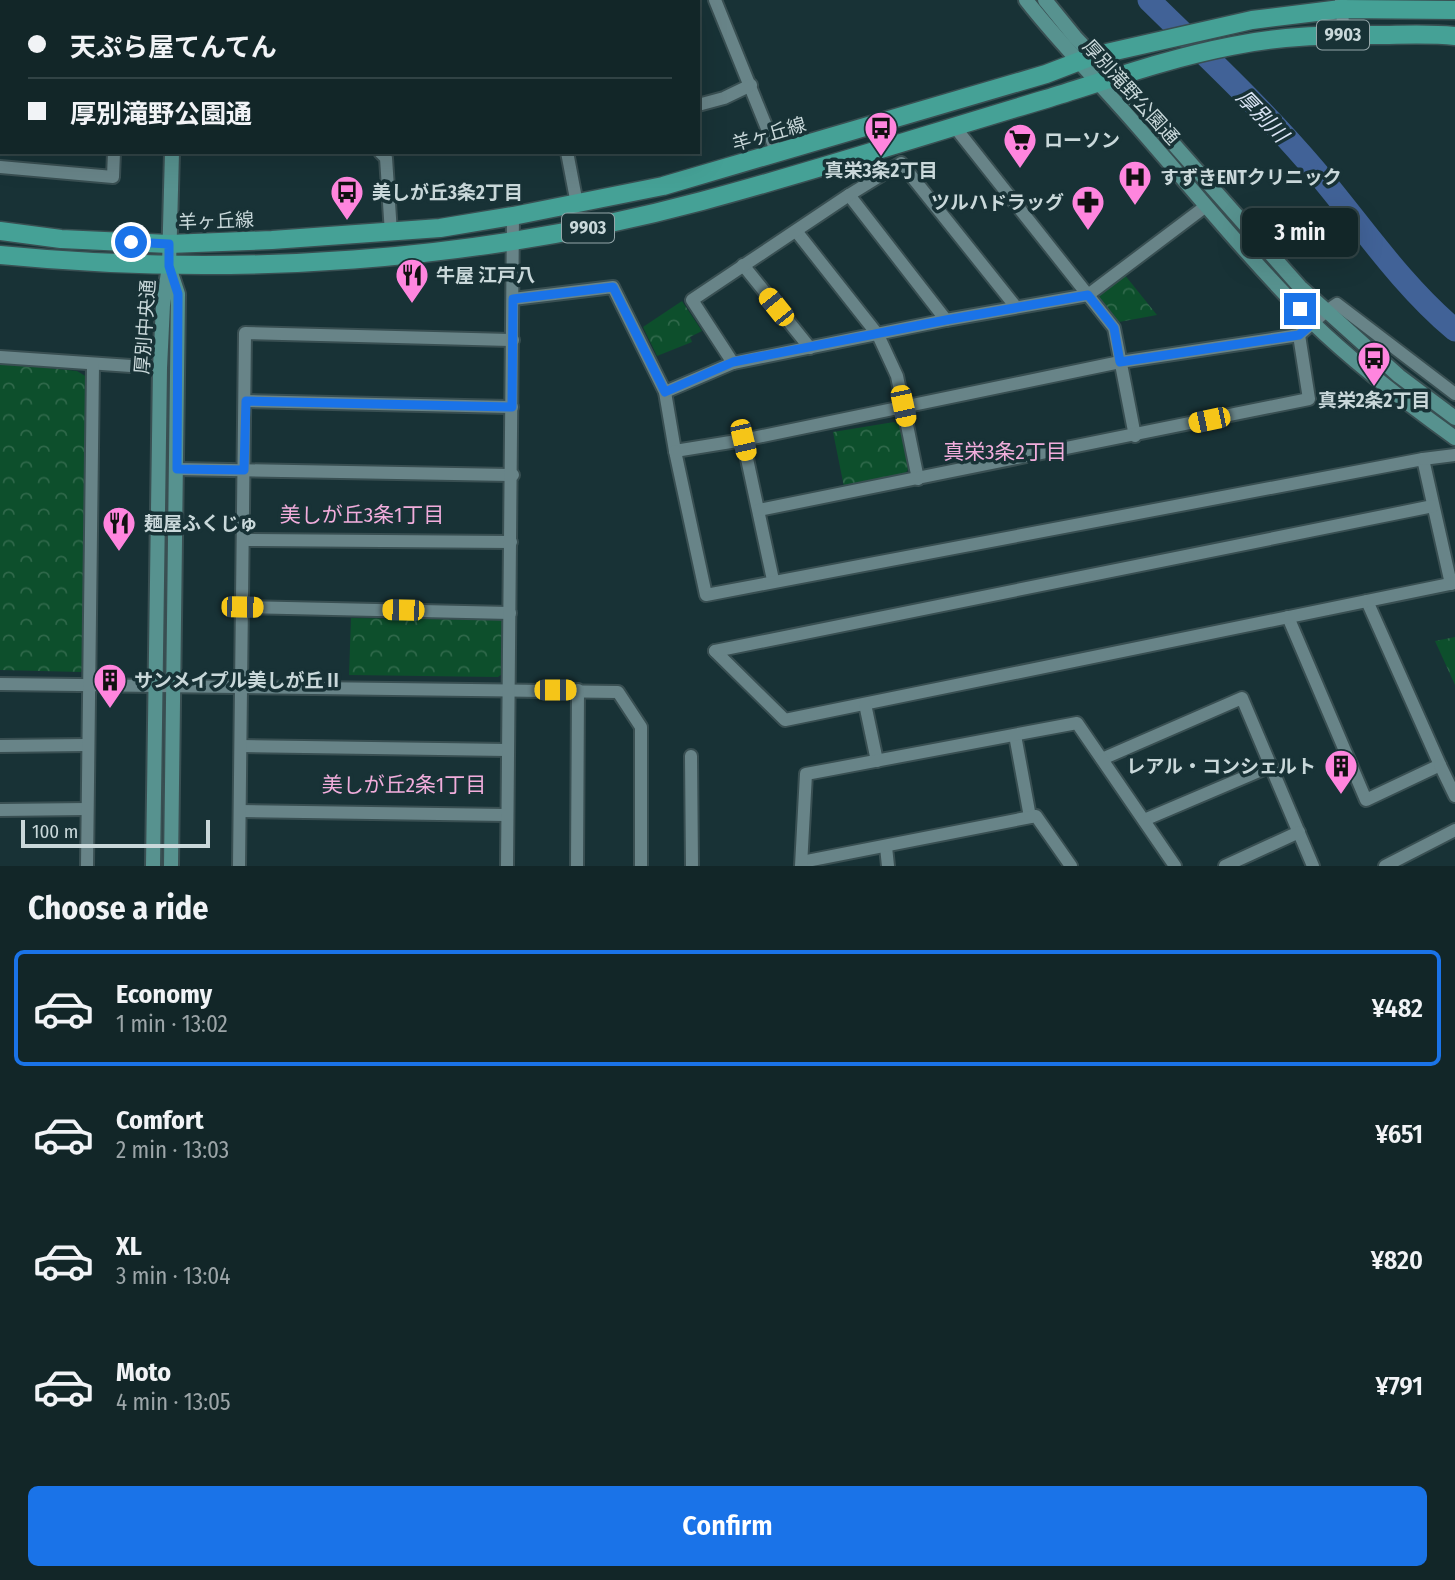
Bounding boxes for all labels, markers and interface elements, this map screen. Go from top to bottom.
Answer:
road number: 9903 [1317,20,1369,50]
text: 天ぷら屋てんてん [70,32,277,63]
street label: 厚別滝野公園通 [1078,35,1184,149]
water label: 厚別川 [1231,84,1295,149]
text: 厚別滝野公園通 [70,99,252,130]
bus stop icon: 真栄3条2丁目 [862,109,900,158]
street label: 羊ヶ丘線 [729,112,809,156]
supermarket icon: ローソン [1001,121,1039,170]
place label: ローソン [1044,129,1120,152]
hospital icon: すずきENTクリニック [1116,158,1154,207]
place label: 真栄3条2丁目 [825,159,937,182]
place label: すずきENTクリニック [1160,166,1342,189]
bus stop icon: 美しが丘3条2丁目 [328,173,366,222]
place label: 美しが丘3条2丁目 [372,181,523,204]
pharmacy icon: ツルハドラッグ [1069,183,1107,232]
place label: ツルハドラッグ [931,191,1064,214]
street label: 羊ヶ丘線 [178,208,254,234]
callout: 3 min [1242,208,1358,256]
road number: 9903 [562,213,614,242]
text: 3 min [1274,218,1326,246]
route start [115,226,147,258]
restaurant icon: 牛屋 江戸八 [393,256,431,305]
place label: 牛屋 江戸八 [436,264,535,287]
street label: 厚別中央通 [130,279,160,375]
car [755,284,798,330]
route end [1284,293,1316,325]
bus stop icon: 真栄2条2丁目 [1355,339,1393,388]
car [889,383,918,429]
place label: 真栄2条2丁目 [1318,389,1430,412]
car [1187,405,1232,435]
car [729,417,758,463]
district label: 真栄3条2丁目 [943,439,1067,465]
district label: 美しが丘3条1丁目 [280,502,444,528]
restaurant icon: 麺屋ふくじゅ [100,504,138,553]
place label: 麺屋ふくじゅ [144,512,258,535]
car [221,596,264,618]
car [382,599,425,621]
building icon: サンメイプル美しが丘Ⅱ [91,661,129,710]
place label: サンメイプル美しが丘Ⅱ [134,669,342,692]
car [535,680,577,701]
building icon: レアル・コンシェルト [1322,747,1360,796]
place label: レアル・コンシェルト [1126,755,1316,778]
district label: 美しが丘2条1丁目 [322,772,486,798]
scale bar [21,817,210,849]
text: 100 m [32,820,78,843]
text: Choose a ride [28,889,209,927]
icon: car [32,977,95,1040]
text: Economy [116,979,212,1010]
text: ¥482 [1372,993,1423,1024]
text: 1 min · 13:02 [116,1010,228,1038]
icon: car [32,1103,95,1166]
text: Comfort [116,1105,204,1136]
text: ¥651 [1375,1119,1423,1150]
text: 2 min · 13:03 [116,1136,229,1164]
icon: car [32,1229,95,1292]
text: XL [116,1231,142,1262]
text: ¥820 [1371,1245,1423,1276]
text: 3 min · 13:04 [116,1262,230,1290]
icon: car [32,1355,95,1418]
text: Moto [116,1357,171,1388]
text: ¥791 [1375,1371,1423,1402]
text: 4 min · 13:05 [116,1388,231,1416]
button: Confirm [28,1486,1427,1566]

